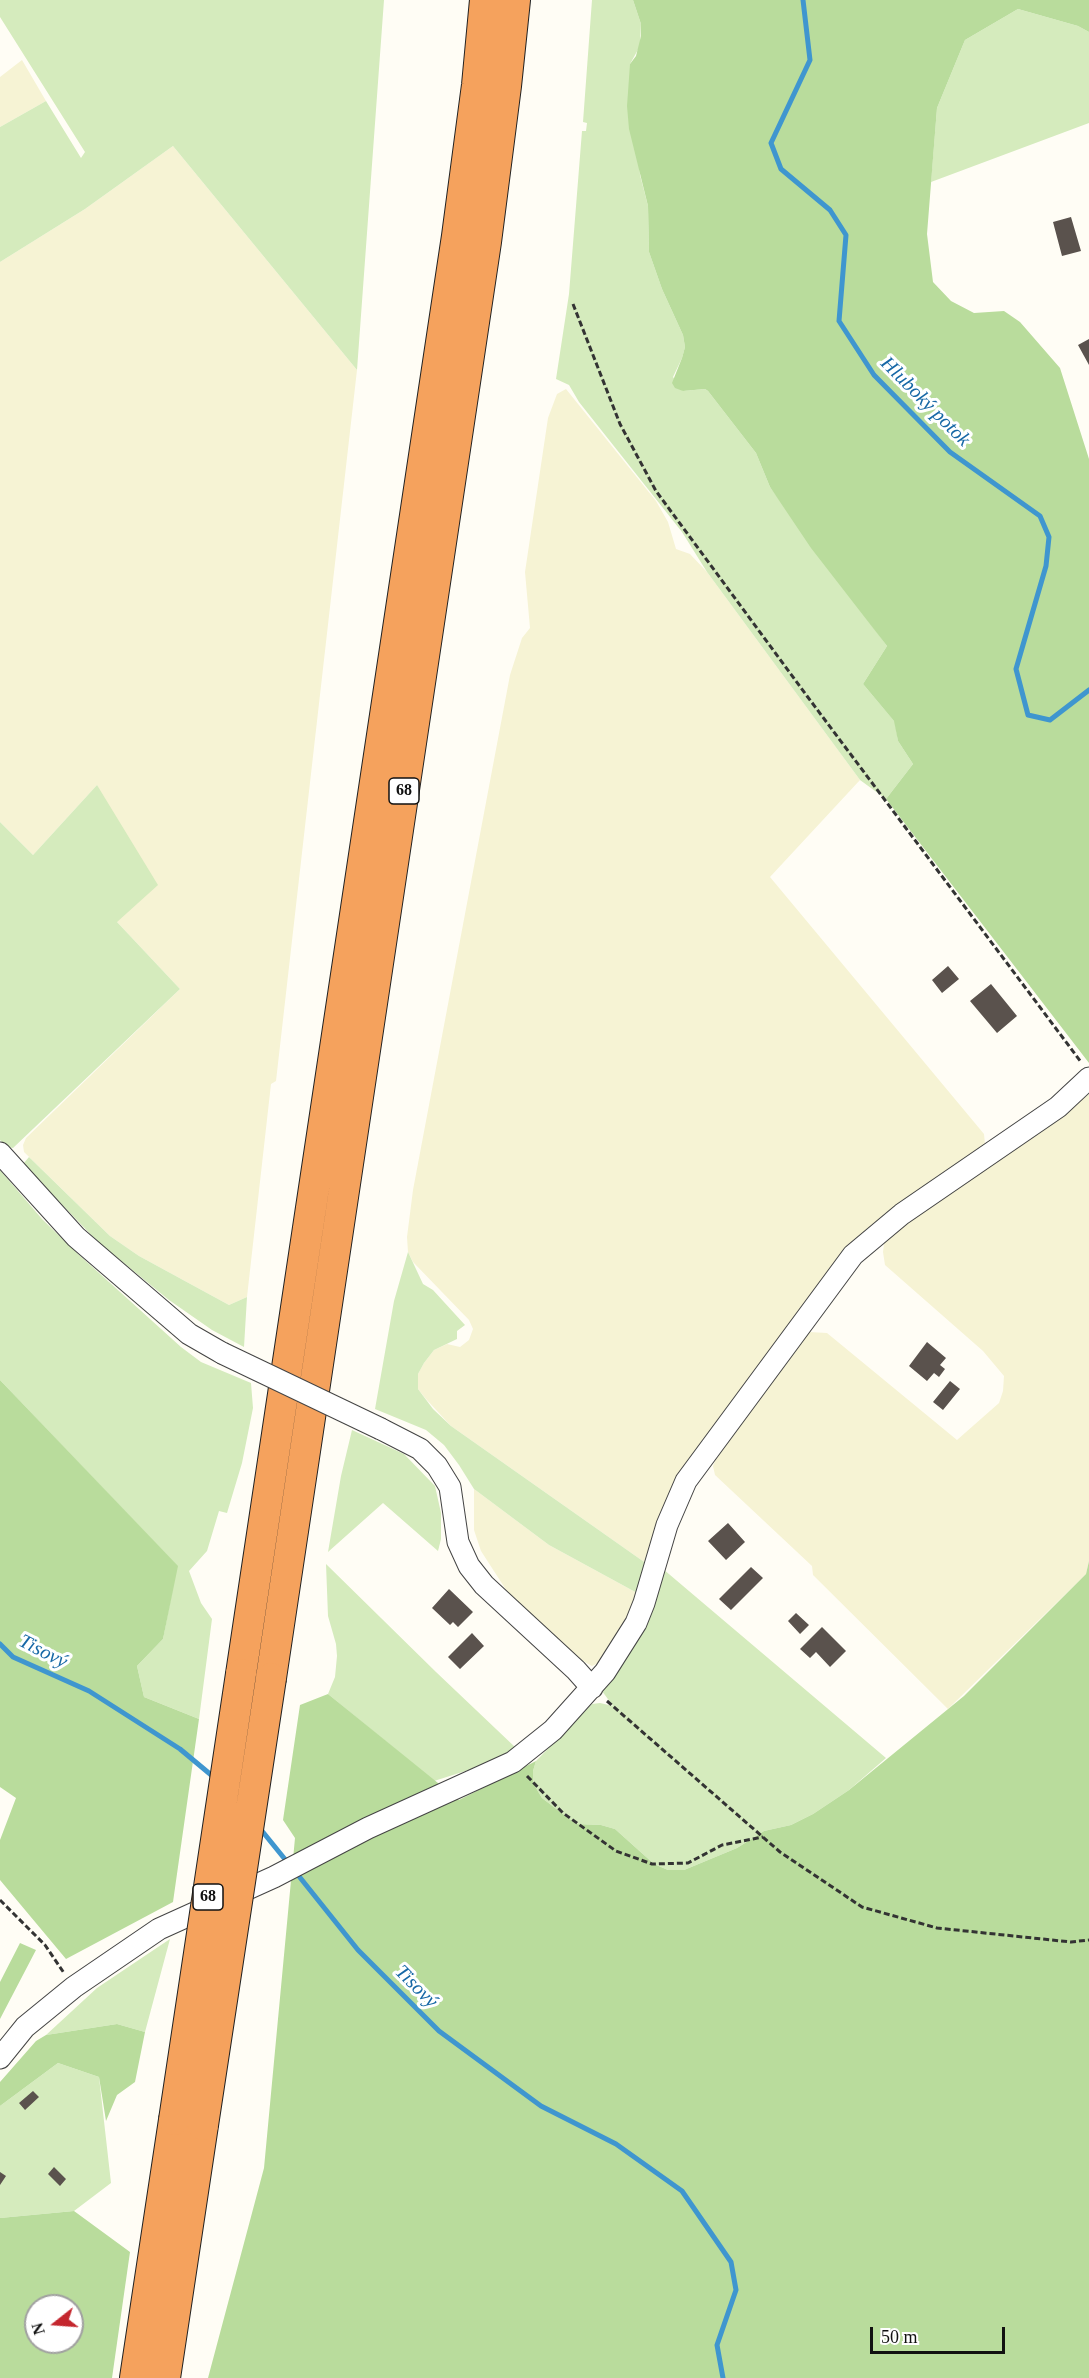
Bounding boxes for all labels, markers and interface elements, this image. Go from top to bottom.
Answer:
water label: Hluboký potok [875,352,975,452]
road number: 68 [389,778,419,804]
water label: Tisový [15,1630,71,1674]
road number: 68 [193,1884,223,1910]
water label: Tisový [389,1960,443,2014]
north arrow [24,2294,84,2354]
scale bar [873,2315,1008,2353]
text: N [28,2321,48,2337]
text: 50 m [881,2327,918,2347]

